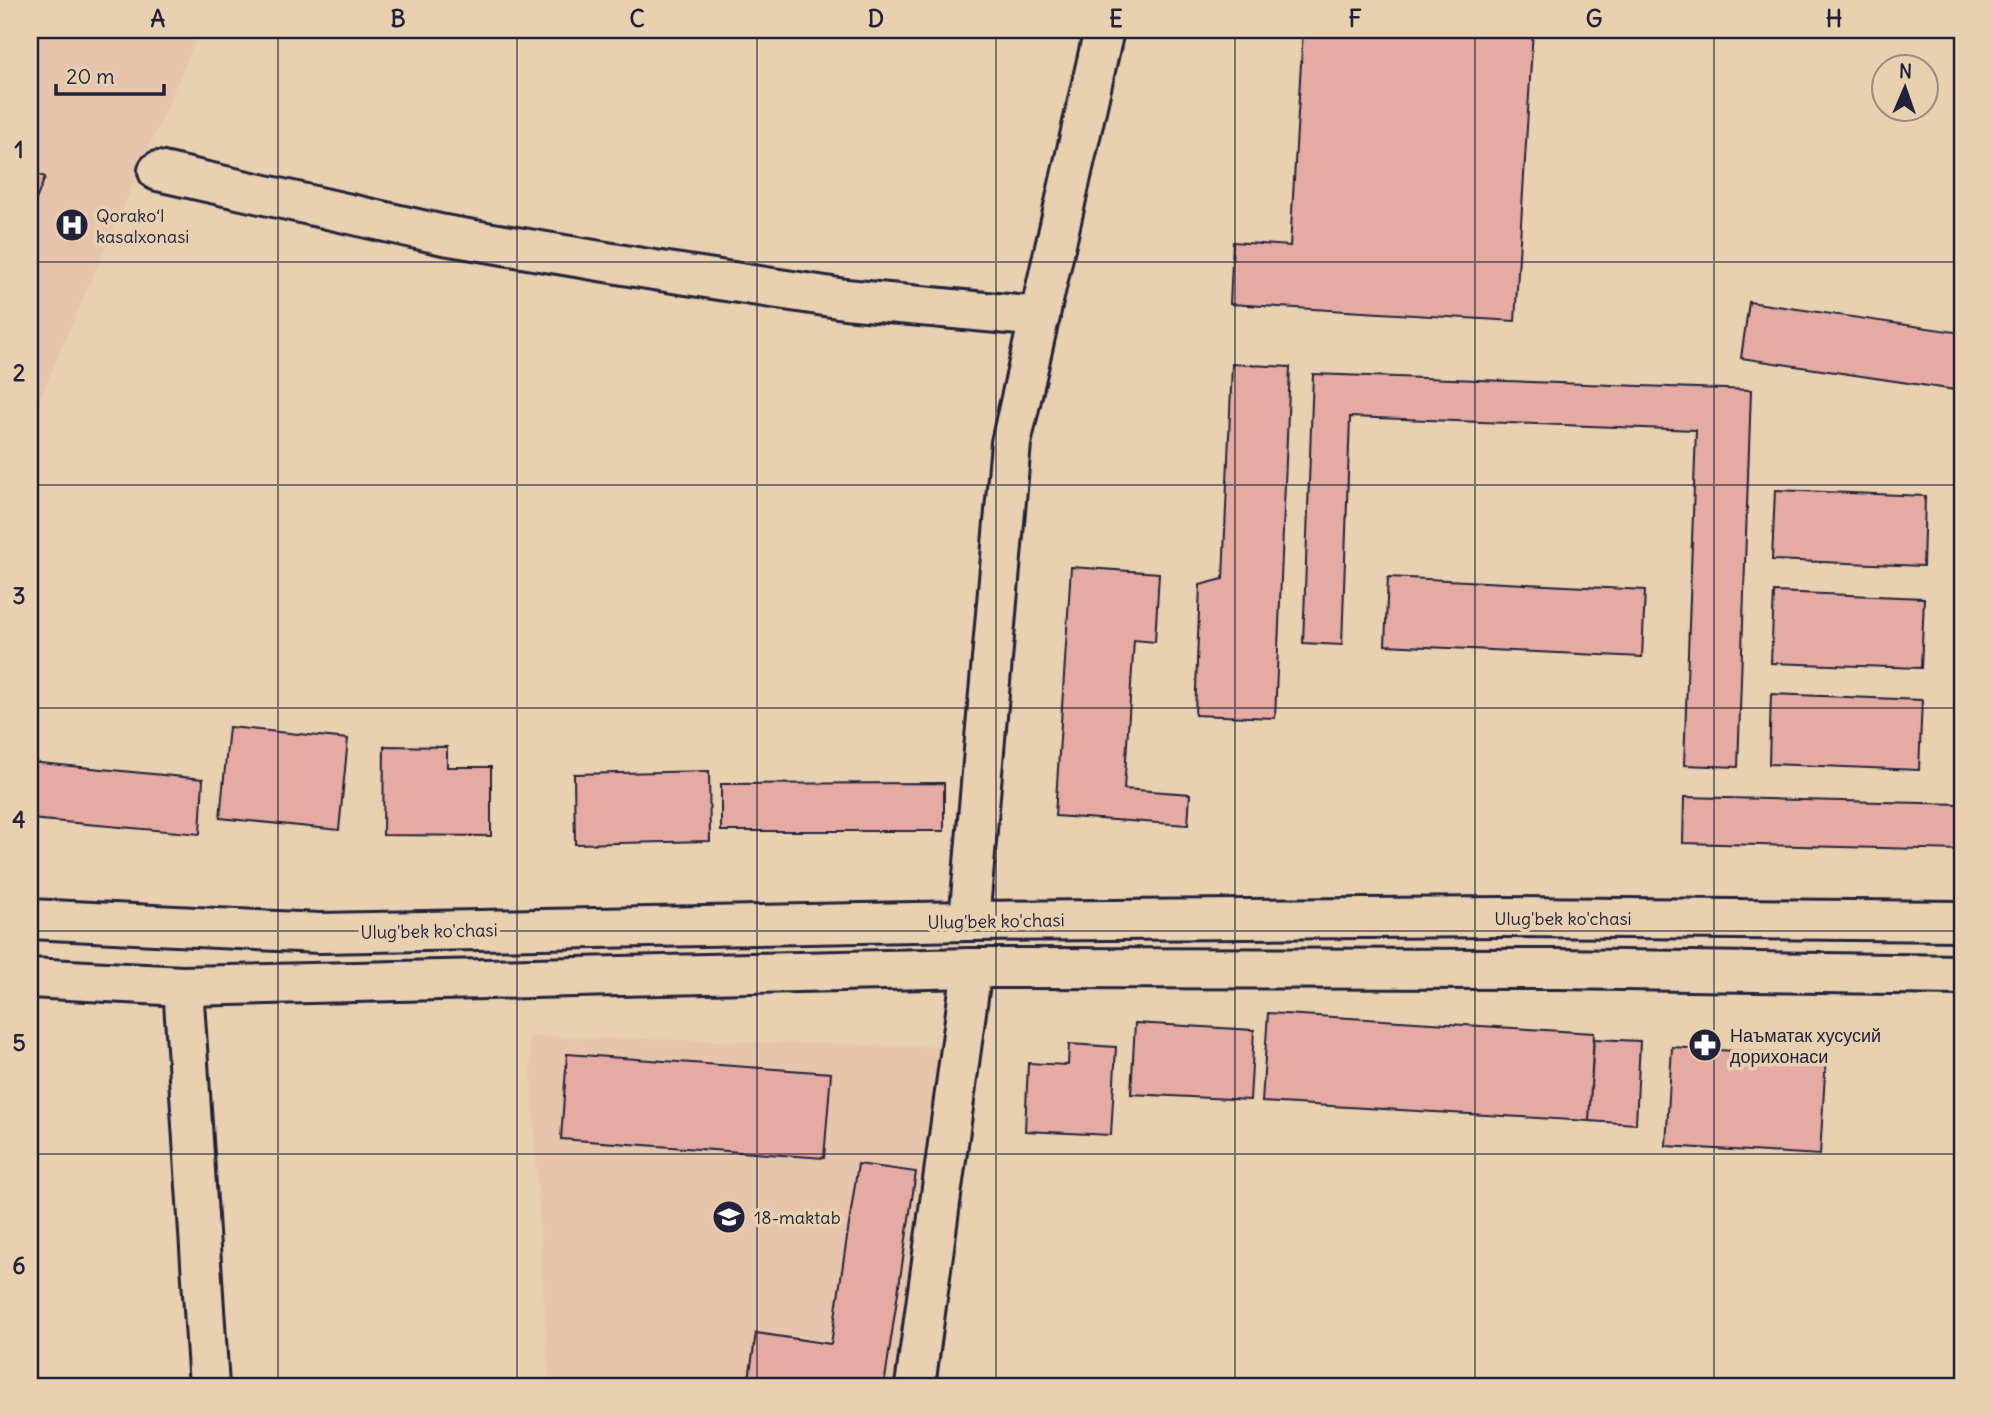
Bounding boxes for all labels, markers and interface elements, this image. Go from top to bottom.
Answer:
text: A [151,4,166,33]
text: B [390,4,406,33]
text: C [629,4,645,33]
text: D [868,4,884,33]
text: E [1109,4,1123,33]
text: F [1348,4,1362,33]
text: G [1586,4,1602,33]
text: H [1826,4,1842,33]
scale bar [56,52,164,96]
north arrow [1870,52,1940,122]
text: N [1899,59,1913,83]
text: 20 m [66,63,115,90]
text: 1 [14,135,24,164]
place label: Qorako‘l kasalxonasi [96,204,189,248]
hospital icon: Qorako‘l kasalxonasi [53,206,91,244]
text: 2 [13,358,26,387]
text: 3 [12,581,26,610]
text: 4 [12,805,26,834]
street label: Ulug'bek ko'chasi [1494,907,1632,930]
street label: Ulug'bek ko'chasi [927,908,1065,934]
street label: Ulug'bek ko'chasi [360,918,498,944]
place label: Наъматак хусусий дорихонаси [1730,1024,1881,1068]
pharmacy icon: Наъматак хусусий дорихонаси [1686,1026,1724,1064]
text: 5 [12,1028,26,1057]
school or university icon: 18-maktab [710,1198,748,1236]
place label: 18-maktab [754,1206,841,1229]
text: 6 [12,1251,26,1280]

